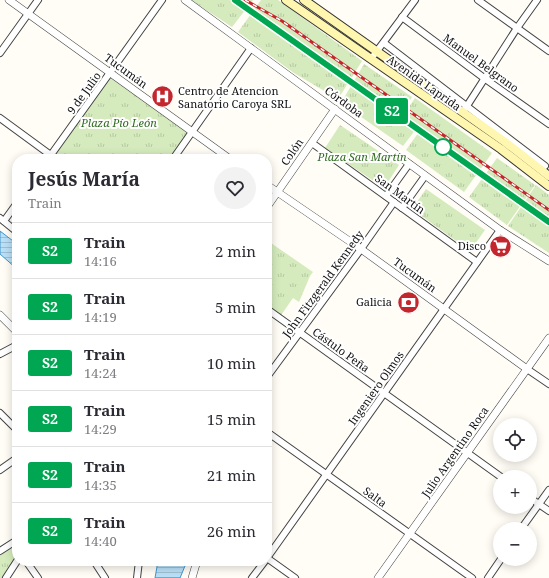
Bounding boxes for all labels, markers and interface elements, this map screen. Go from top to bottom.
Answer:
street label: Manuel Belgrano [441,30,522,95]
street label: Tucumán [102,50,151,91]
street label: Avenida Laprida [384,51,464,114]
street label: 9 de Julio [63,69,104,117]
street label: Córdoba [322,82,367,121]
place label: Centro de Atencion Sanatorio Caroya SRL [178,83,291,111]
hospital icon: Centro de Atencion Sanatorio Caroya SRL [150,84,176,110]
line badge: S2 [374,98,410,124]
text: S2 [384,101,400,120]
park label: Plaza Pío León [80,115,157,130]
street label: Colón [277,135,306,168]
unlabelled marker [434,138,452,156]
park label: Plaza San Martín [316,149,407,164]
text: Jesús María [28,166,140,192]
button: heart [214,167,256,209]
street label: San Martín [372,170,428,217]
text: Train [28,194,62,212]
street label: John Fitzgerald Kennedy [278,226,367,341]
text: Train [84,232,126,252]
supermarket icon: Disco [488,233,514,259]
place label: Disco [458,238,486,253]
text: S2 [42,241,58,260]
text: 2 min [215,241,256,261]
text: 14:16 [84,252,117,270]
street label: Tucumán [391,254,440,295]
text: Train [84,288,126,308]
bank icon: Galicia [395,289,421,315]
place label: Galicia [356,294,392,309]
text: S2 [42,297,58,316]
text: 5 min [215,297,256,317]
text: 14:19 [84,308,117,326]
street label: Cástulo Peña [310,324,373,375]
text: Train [84,344,126,364]
street label: Ingeniero Olmos [344,348,407,428]
text: S2 [42,353,58,372]
text: 10 min [207,353,256,373]
text: 14:24 [84,364,117,382]
text: Train [84,400,126,420]
street label: Julio Argentino Roca [417,403,492,501]
text: S2 [42,409,58,428]
text: 15 min [207,409,256,429]
map controls [493,418,537,566]
button: locate [493,418,537,462]
text: 14:29 [84,420,117,438]
text: Train [84,456,126,476]
text: S2 [42,465,58,484]
text: 21 min [207,465,256,485]
button: + [493,470,537,514]
text: 14:35 [84,476,117,494]
street label: Salta [361,483,390,510]
text: Train [84,512,126,532]
text: S2 [42,521,58,540]
text: 26 min [207,521,256,541]
button: − [493,522,537,566]
text: 14:40 [84,532,117,550]

